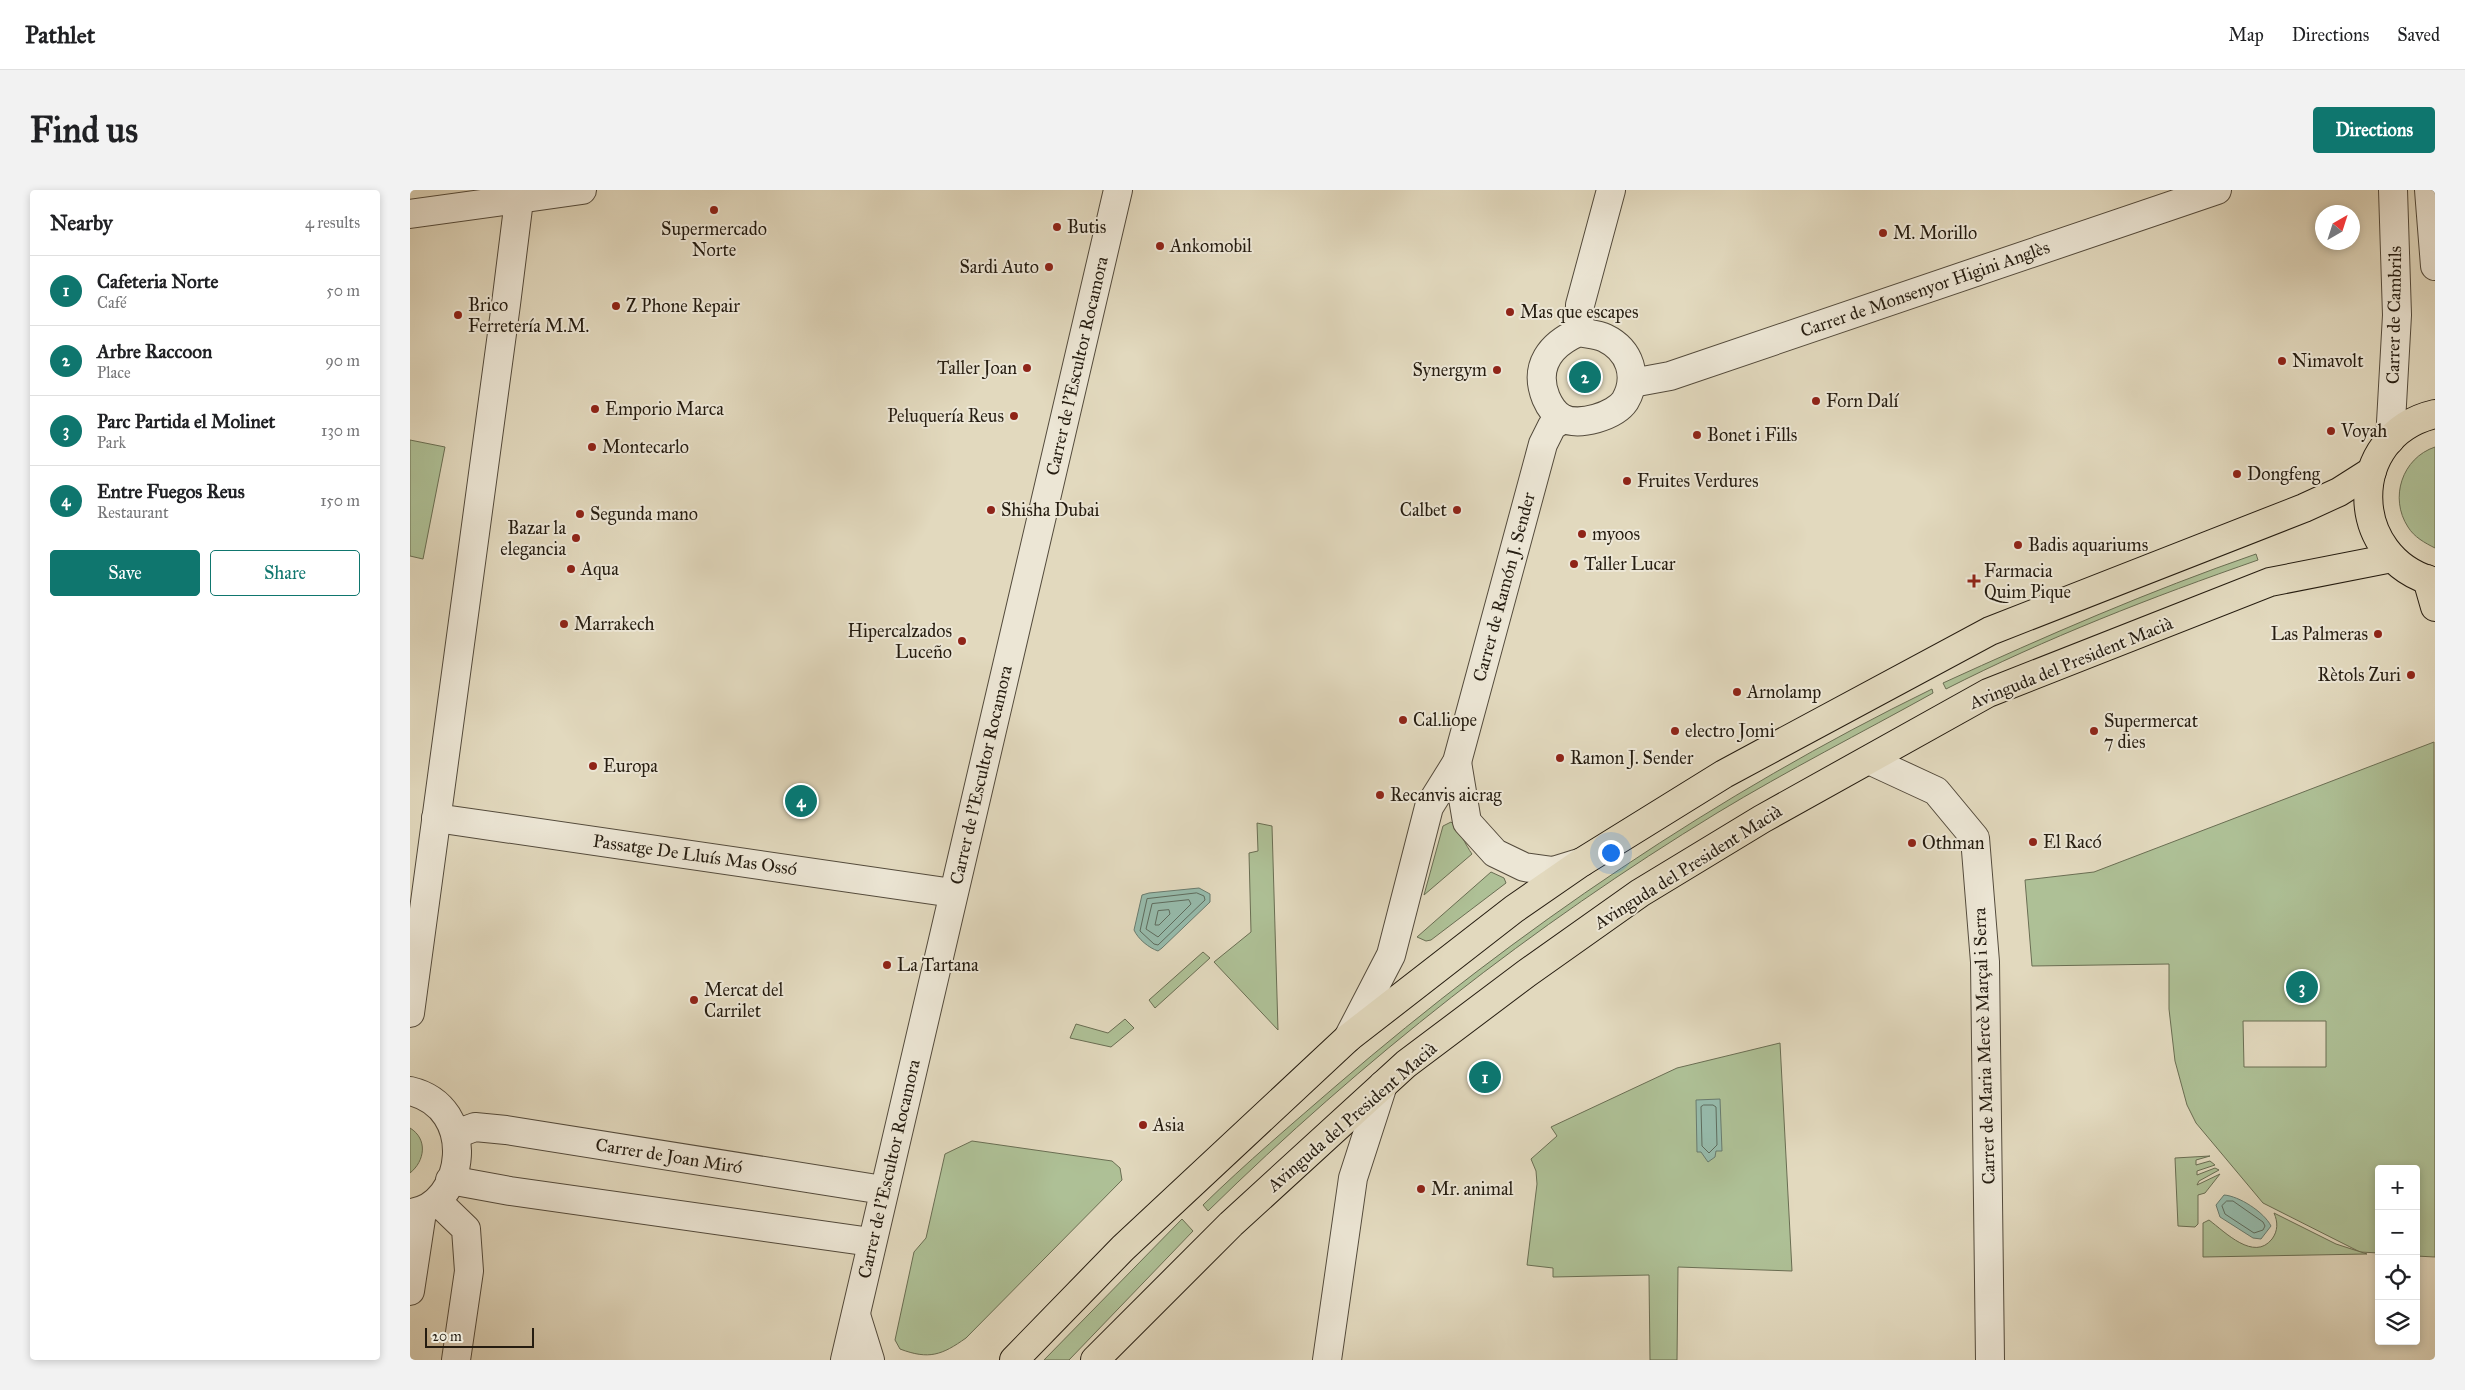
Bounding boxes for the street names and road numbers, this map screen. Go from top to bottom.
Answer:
street label: Carrer de Monsenyor Higini Anglès [1797,236,2053,343]
street label: Carrer de Cambrils [2382,246,2406,384]
street label: Carrer de l'Escultor Rocamora [1041,254,1113,478]
street label: Carrer de Ramón J. Sender [1468,490,1541,684]
street label: Avinguda del President Macià [1965,612,2177,715]
street label: Carrer de l'Escultor Rocamora [945,663,1017,887]
street label: Avinguda del President Macià [1589,800,1787,935]
street label: Passatge De Lluís Mas Ossó [591,830,798,881]
street label: Carrer de Maria Mercè Marçal i Serra [1968,907,2000,1185]
street label: Avinguda del President Macià [1262,1037,1442,1198]
street label: Carrer de l'Escultor Rocamora [853,1057,925,1281]
street label: Carrer de Joan Miró [594,1134,744,1179]

